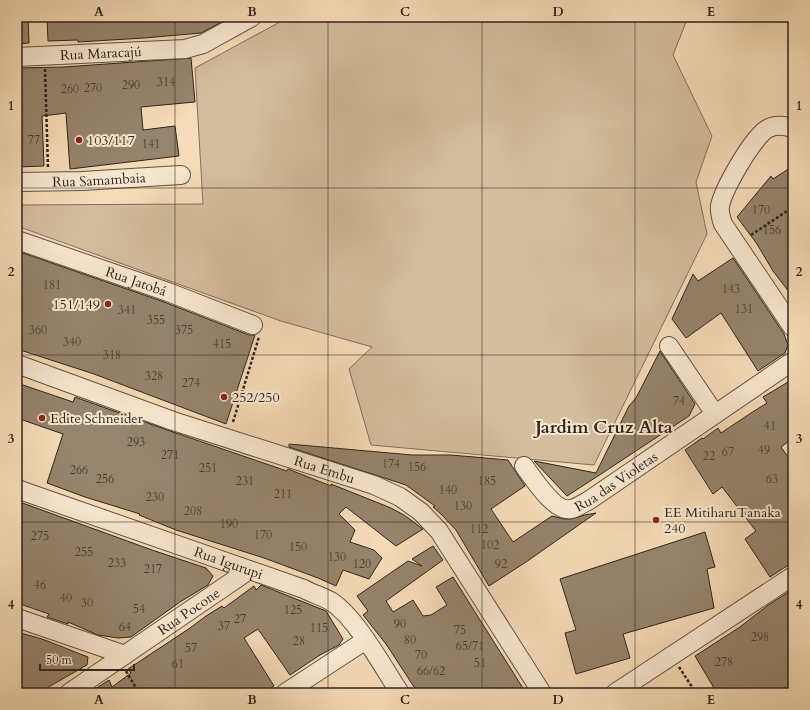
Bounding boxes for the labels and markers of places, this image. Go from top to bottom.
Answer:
place label: 103/117 [87,131,135,150]
marker: 103/117 [74,135,84,145]
place label: 151/149 [52,295,100,314]
marker: 151/149 [103,299,113,309]
place label: 252/250 [232,388,280,407]
marker: 252/250 [219,392,229,402]
place label: Edite Schneider [50,409,144,428]
marker: Edite Schneider [37,413,47,423]
place label: EE MitiharuTanaka 240 [664,503,781,538]
marker: EE MitiharuTanaka 240 [651,515,661,525]

